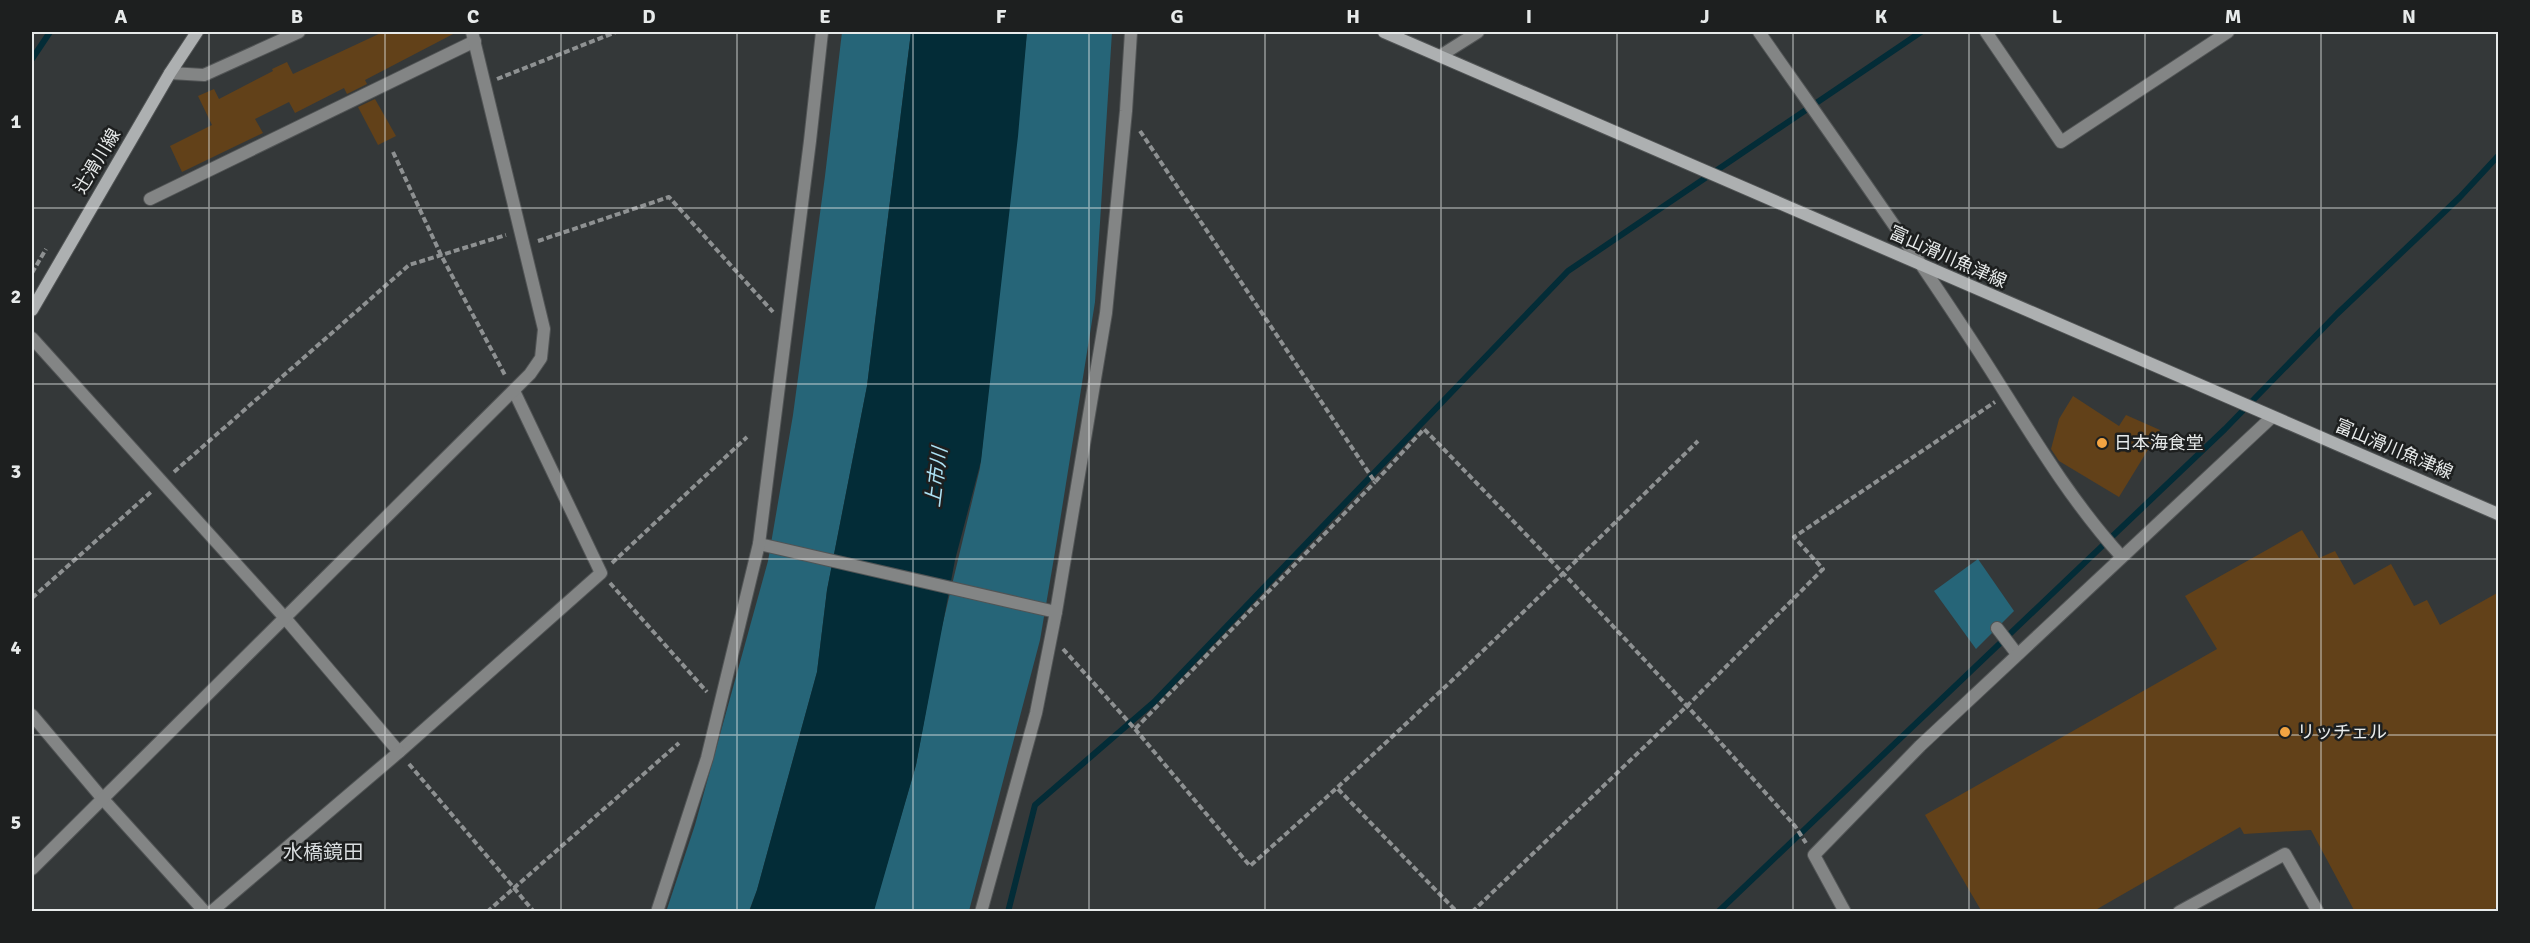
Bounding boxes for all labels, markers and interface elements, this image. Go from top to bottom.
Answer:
text: A [115,4,128,29]
text: B [291,4,303,29]
text: C [467,4,479,29]
text: D [642,4,656,29]
text: E [819,4,831,29]
text: F [996,4,1007,29]
text: G [1170,4,1184,29]
text: H [1346,4,1360,29]
text: I [1526,4,1532,29]
text: J [1700,4,1710,29]
text: K [1875,4,1888,29]
text: L [2052,4,2063,29]
text: M [2225,4,2241,29]
text: N [2402,4,2416,29]
text: 1 [11,109,22,134]
street label: 辻滑川線 [69,124,125,198]
street label: 富山滑川魚津線 [1886,221,2010,293]
text: 2 [11,284,21,309]
street label: 富山滑川魚津線 [2332,414,2456,484]
place label: 日本海食堂 [2114,432,2204,454]
marker: 日本海食堂 [2095,436,2109,450]
water label: 上市川 [920,444,953,508]
text: 3 [11,459,21,484]
text: 4 [11,635,22,660]
place label: リッチェル [2297,721,2387,743]
marker: リッチェル [2278,725,2292,739]
text: 5 [11,810,21,835]
district label: 水橋鏡田 [283,840,363,865]

